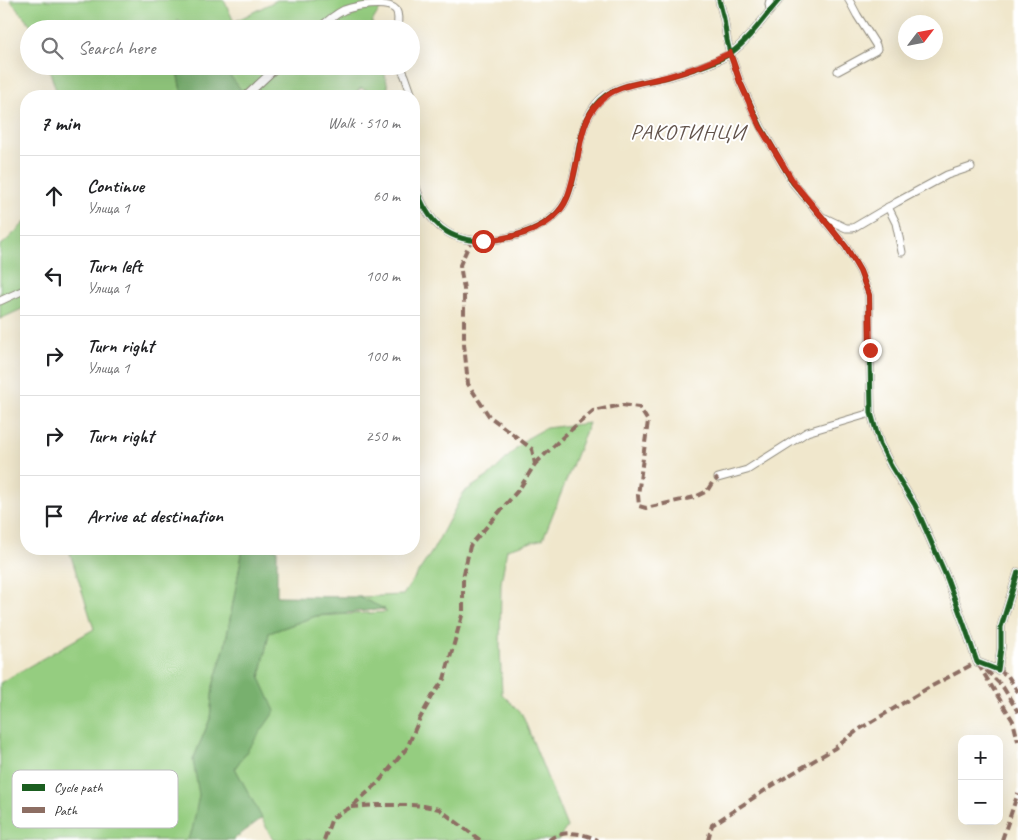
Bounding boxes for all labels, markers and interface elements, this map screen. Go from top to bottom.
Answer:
north arrow [898,15,943,60]
search box [20,20,420,75]
icon: search [38,34,66,62]
text: Search here [78,36,155,60]
text: 7 min [40,110,80,136]
text: Walk · 510 m [328,113,400,133]
district label: РАКОТИНЦИ [630,118,749,146]
text: Continue [87,174,144,198]
icon: ahead [40,182,68,210]
text: 60 m [373,186,400,206]
text: Улица 1 [87,198,130,218]
route start [472,230,495,253]
text: Turn left [87,254,142,278]
icon: left [40,262,68,290]
text: 100 m [366,266,400,286]
text: Улица 1 [87,278,130,298]
text: Turn right [87,334,154,358]
route end [859,339,882,362]
icon: right [40,342,68,370]
text: 100 m [366,346,400,366]
text: Улица 1 [87,358,130,378]
icon: right [40,422,68,450]
text: Turn right [87,424,154,448]
text: 250 m [366,426,400,446]
icon: arrive [40,502,68,530]
text: Arrive at destination [87,504,223,528]
map controls [958,735,1003,825]
button: + [958,735,1003,780]
legend [12,770,178,828]
text: Cycle path [54,779,103,796]
button: − [958,780,1003,825]
text: Path [54,802,78,819]

